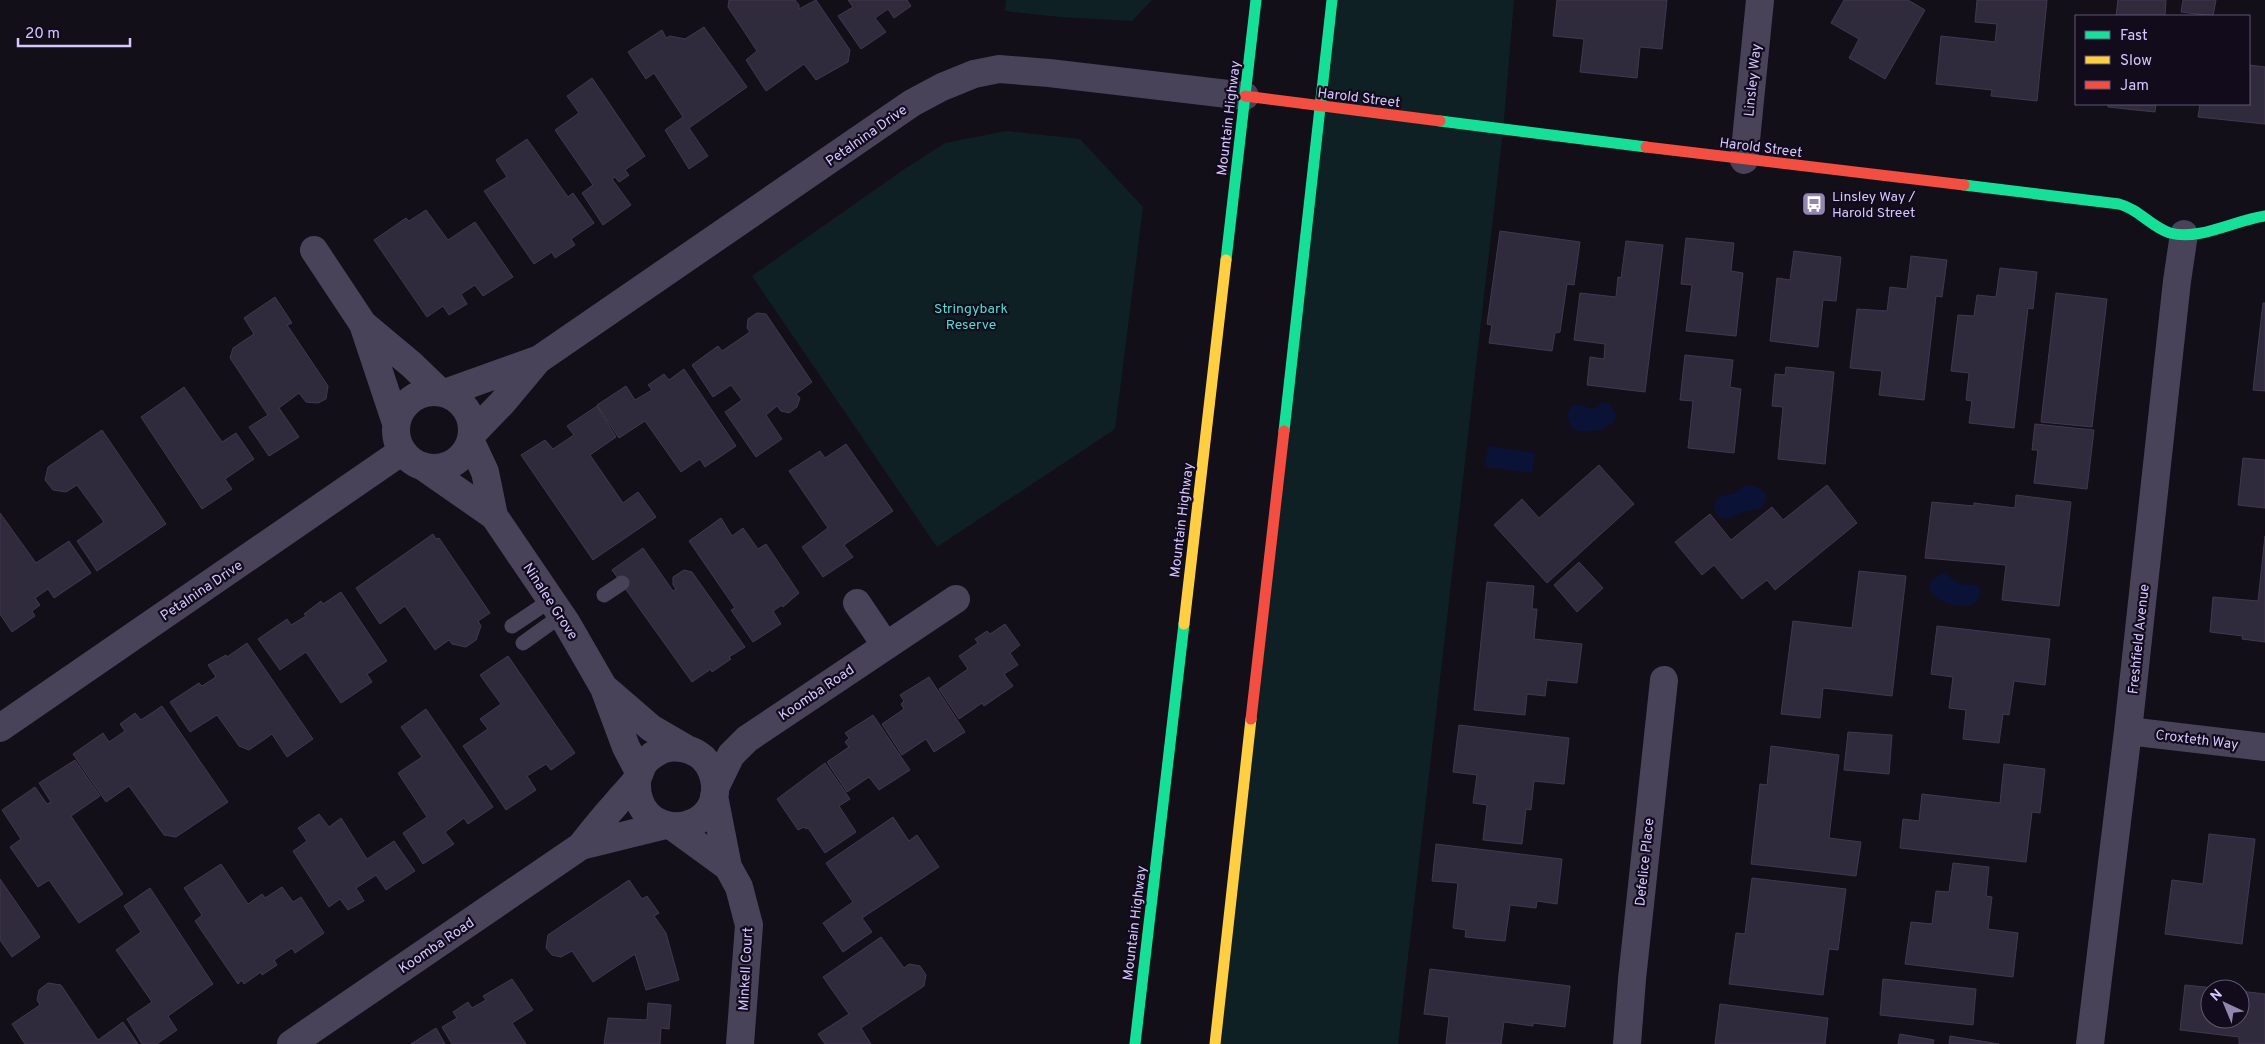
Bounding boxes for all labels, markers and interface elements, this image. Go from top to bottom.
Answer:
scale bar [18,15,130,47]
legend [2075,15,2250,105]
text: 20 m [25,25,60,44]
text: Fast [2120,27,2148,46]
street label: Linsley Way [1741,43,1766,118]
text: Slow [2120,52,2152,71]
street label: Mountain Highway [1214,60,1245,177]
text: Jam [2120,77,2149,96]
street label: Harold Street [1316,85,1401,112]
street label: Petalnina Drive [823,102,911,171]
street label: Harold Street [1718,135,1803,162]
place label: Linsley Way / Harold Street [1832,189,1916,222]
bus stop icon: Linsley Way / Harold Street [1801,191,1827,217]
park label: Stringybark Reserve [934,301,1008,334]
street label: Mountain Highway [1167,462,1198,579]
street label: Petalnina Drive [157,557,246,625]
street label: Ninalee Grove [519,560,581,643]
street label: Freshfield Avenue [2125,583,2154,695]
street label: Koomba Road [776,662,858,725]
street label: Croxteth Way [2154,727,2239,754]
street label: Defelice Place [1632,817,1659,907]
street label: Mountain Highway [1120,865,1151,982]
street label: Koomba Road [396,915,478,978]
street label: Minkell Court [736,927,757,1011]
north arrow [2200,979,2250,1029]
text: N [2207,986,2227,1005]

